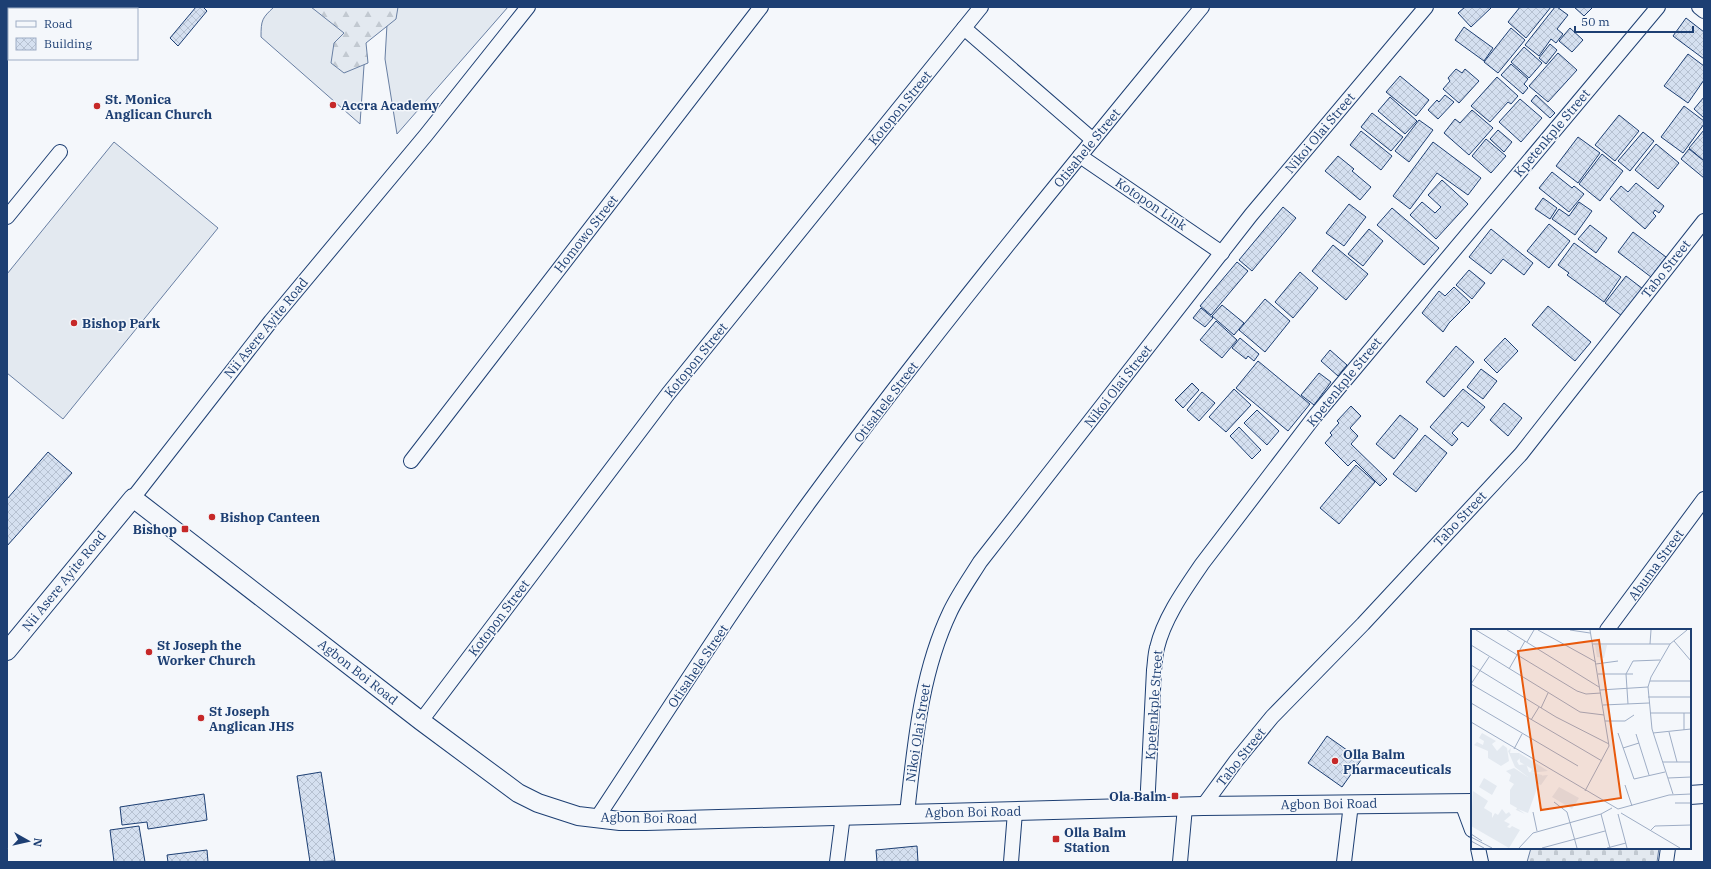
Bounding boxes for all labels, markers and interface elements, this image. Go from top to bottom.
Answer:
legend [8,8,138,60]
scale bar [1575,8,1693,34]
text: 50 m [1581,14,1610,29]
text: Road [44,16,73,31]
text: Building [44,36,92,51]
street label: Kotopon Street [865,67,936,149]
street label: Kpetenkple Street [1510,85,1594,181]
street label: Nikoi Olai Street [1281,89,1359,177]
place label: St. Monica Anglican Church [105,91,213,123]
place label: Accra Academy [341,97,440,114]
marker: Accra Academy [328,100,338,110]
marker: St. Monica Anglican Church [92,101,102,111]
street label: Otisahele Street [1050,105,1124,191]
street label: Kotopon Link [1112,174,1190,234]
street label: Homowo Street [550,191,622,276]
street label: Tabo Street [1638,236,1694,302]
street label: Nii Asere Ayite Road [220,274,312,382]
place label: Bishop Park [82,315,161,332]
marker: Bishop Park [69,318,79,328]
street label: Kotopon Street [661,319,732,401]
street label: Kpetenkple Street [1303,334,1385,430]
street label: Nikoi Olai Street [1081,341,1156,431]
street label: Otisahele Street [850,358,922,446]
street label: Tabo Street [1430,487,1490,550]
place label: Bishop Canteen [220,509,320,526]
marker: Bishop Canteen [207,512,217,522]
place label: Bishop [133,521,177,538]
marker: Bishop [180,524,190,534]
street label: Abuma Street [1625,526,1688,604]
street label: Nii Asere Ayite Road [18,527,110,635]
street label: Kotopon Street [465,576,534,660]
street label: Otisahele Street [664,621,732,711]
inset map [1471,629,1691,849]
street label: Agbon Boi Road [315,636,401,709]
place label: St Joseph the Worker Church [157,637,256,669]
marker: St Joseph the Worker Church [144,647,154,657]
street label: Kpetenkple Street [1142,649,1166,760]
street label: Nikoi Olai Street [902,682,934,784]
place label: St Joseph Anglican JHS [209,703,294,735]
marker: St Joseph Anglican JHS [196,713,206,723]
street label: Tabo Street [1213,724,1269,790]
place label: Olla Balm Pharmaceuticals [1343,746,1452,778]
marker: Olla Balm Pharmaceuticals [1330,756,1340,766]
place label: Ola Balm [1109,788,1167,805]
marker: Ola Balm [1170,791,1180,801]
street label: Agbon Boi Road [1280,795,1378,813]
street label: Agbon Boi Road [924,803,1022,821]
street label: Agbon Boi Road [600,809,698,827]
north arrow [8,821,48,861]
place label: Olla Balm Station [1064,824,1127,856]
marker: Olla Balm Station [1051,834,1061,844]
text: N [30,837,45,848]

